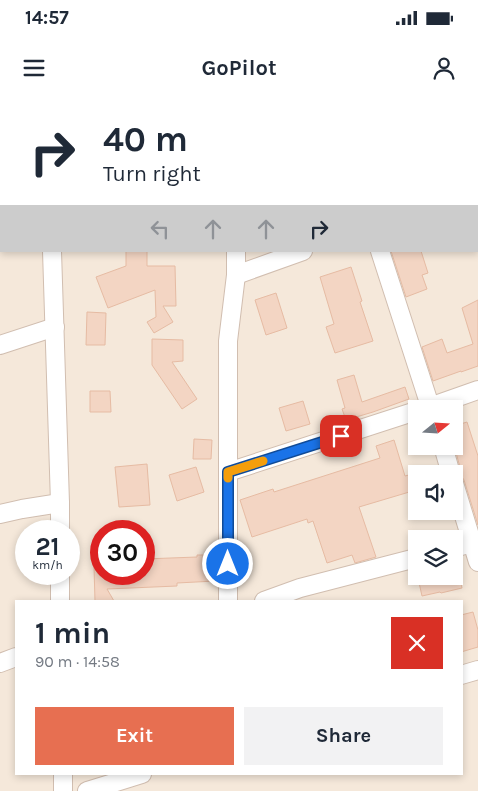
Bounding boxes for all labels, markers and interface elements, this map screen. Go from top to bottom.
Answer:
text: 14:57 [25,7,69,29]
icon: menu [20,54,48,82]
icon: person [430,54,458,82]
text: GoPilot [201,55,277,81]
text: 40 m [103,119,188,160]
icon: right [20,120,85,185]
text: Turn right [103,161,201,187]
icon: left [146,215,174,243]
icon: ahead [199,215,227,243]
icon: ahead [252,215,280,243]
icon: right [305,215,333,243]
north arrow [408,400,462,455]
map controls [408,400,463,585]
pin [320,415,362,457]
icon: arrive [327,422,355,450]
button: sound [408,465,463,520]
speed limit sign: 30 [90,520,155,585]
button: layers [408,530,463,585]
text: 21 [35,532,60,561]
position arrow [201,537,253,589]
text: km/h [32,558,63,572]
text: 1 min [35,615,110,651]
button: close [391,617,443,669]
text: 90 m · 14:58 [35,652,120,671]
button: Exit [35,707,234,765]
button: Share [244,707,443,765]

